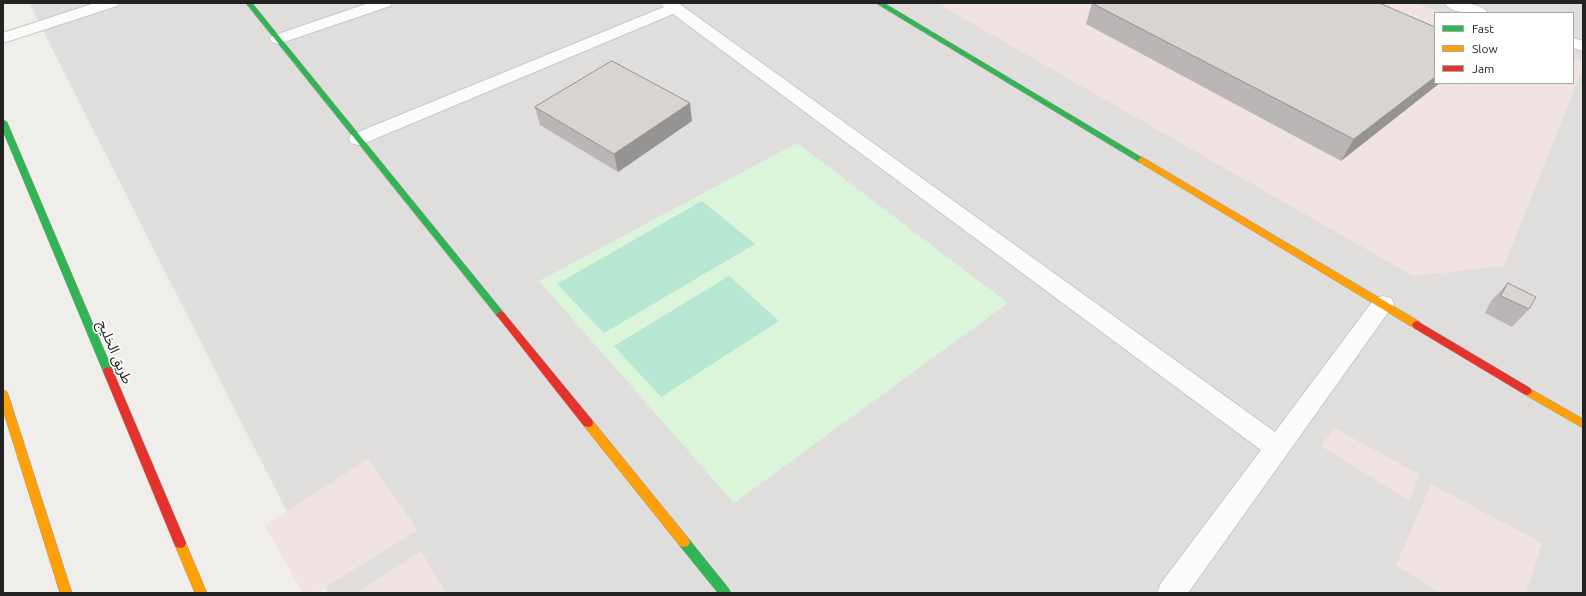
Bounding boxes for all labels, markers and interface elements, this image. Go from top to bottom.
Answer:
legend [1434,12,1574,84]
text: Fast [1472,22,1494,35]
text: Slow [1472,42,1498,55]
text: Jam [1472,62,1494,75]
street label: طريق الخليج [94,318,136,386]

